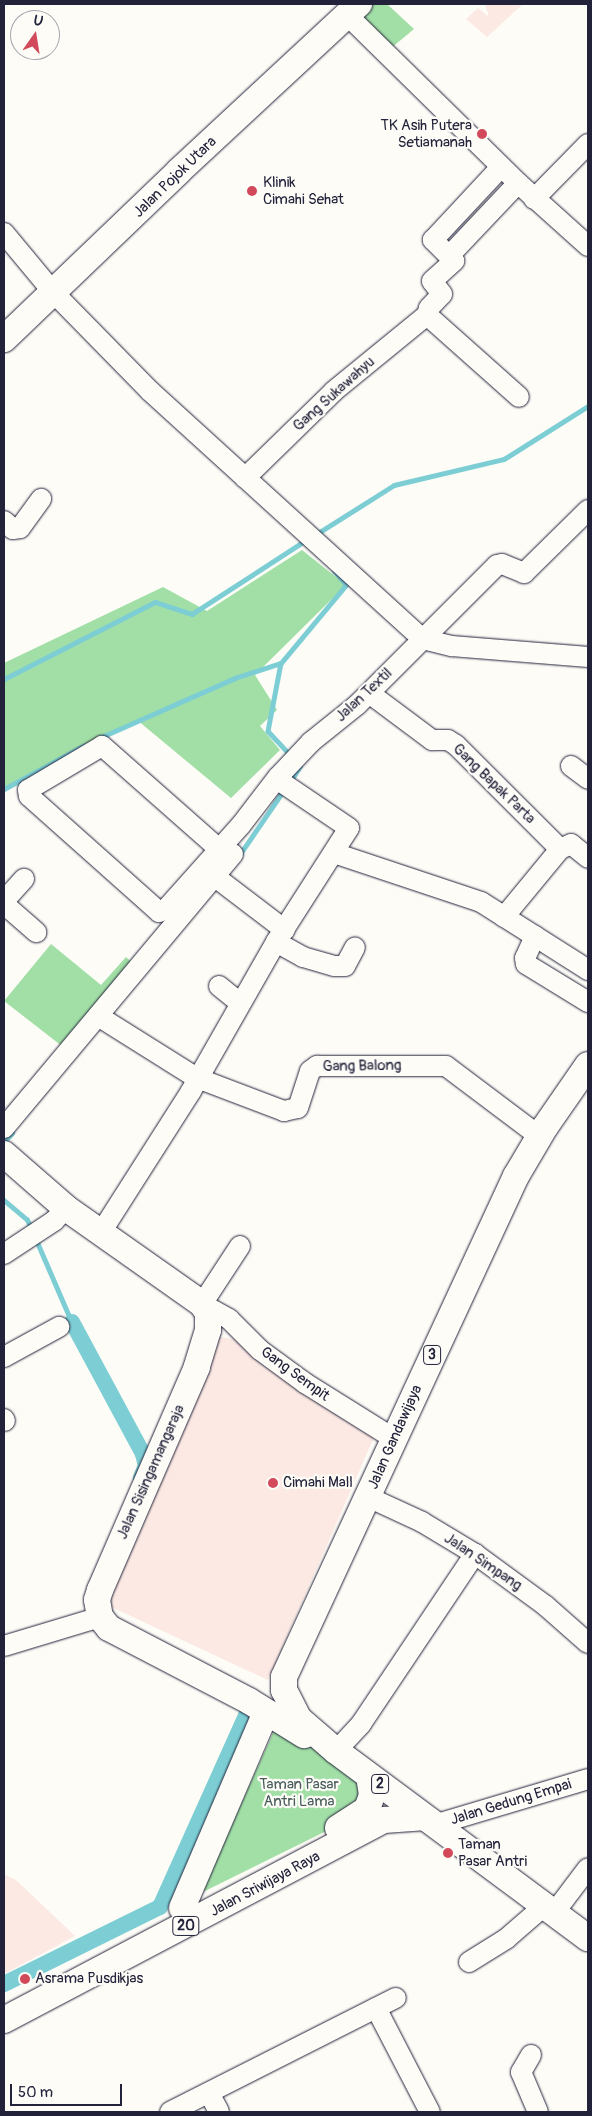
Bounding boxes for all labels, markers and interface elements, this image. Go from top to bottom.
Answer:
north arrow [10,10,60,60]
text: U [32,12,45,30]
place label: TK Asih Putera Setiamanah [380,116,472,151]
marker: TK Asih Putera Setiamanah [476,128,488,140]
street label: Jalan Pojok Utara [130,133,220,221]
place label: Klinik Cimahi Sehat [263,173,344,208]
marker: Klinik Cimahi Sehat [245,184,259,198]
street label: Gang Sukawahyu [290,353,378,435]
street label: Jalan Textil [332,664,396,726]
street label: Gang Bapak Parta [449,740,539,828]
street label: Gang Balong [322,1056,402,1076]
street label: Gang Sempit [257,1343,333,1405]
road number: 3 [422,1344,442,1366]
street label: Jalan Gandawijaya [364,1382,426,1492]
street label: Jalan Sisingamangaraja [113,1402,189,1542]
place label: Cimahi Mall [283,1474,353,1492]
marker: Cimahi Mall [267,1477,279,1489]
street label: Jalan Simpang [441,1529,525,1595]
road number: 2 [370,1772,390,1796]
park label: Taman Pasar Antri Lama [259,1775,339,1810]
street label: Jalan Gedung Empai [448,1775,574,1829]
place label: Taman Pasar Antri [458,1835,527,1870]
street label: Jalan Sriwijaya Raya [207,1847,323,1921]
marker: Taman Pasar Antri [442,1847,454,1859]
road number: 20 [172,1914,200,1938]
place label: Asrama Pusdikjas [35,1970,143,1988]
marker: Asrama Pusdikjas [19,1973,31,1985]
scale bar [12,2074,125,2106]
text: 50 m [18,2083,53,2102]

